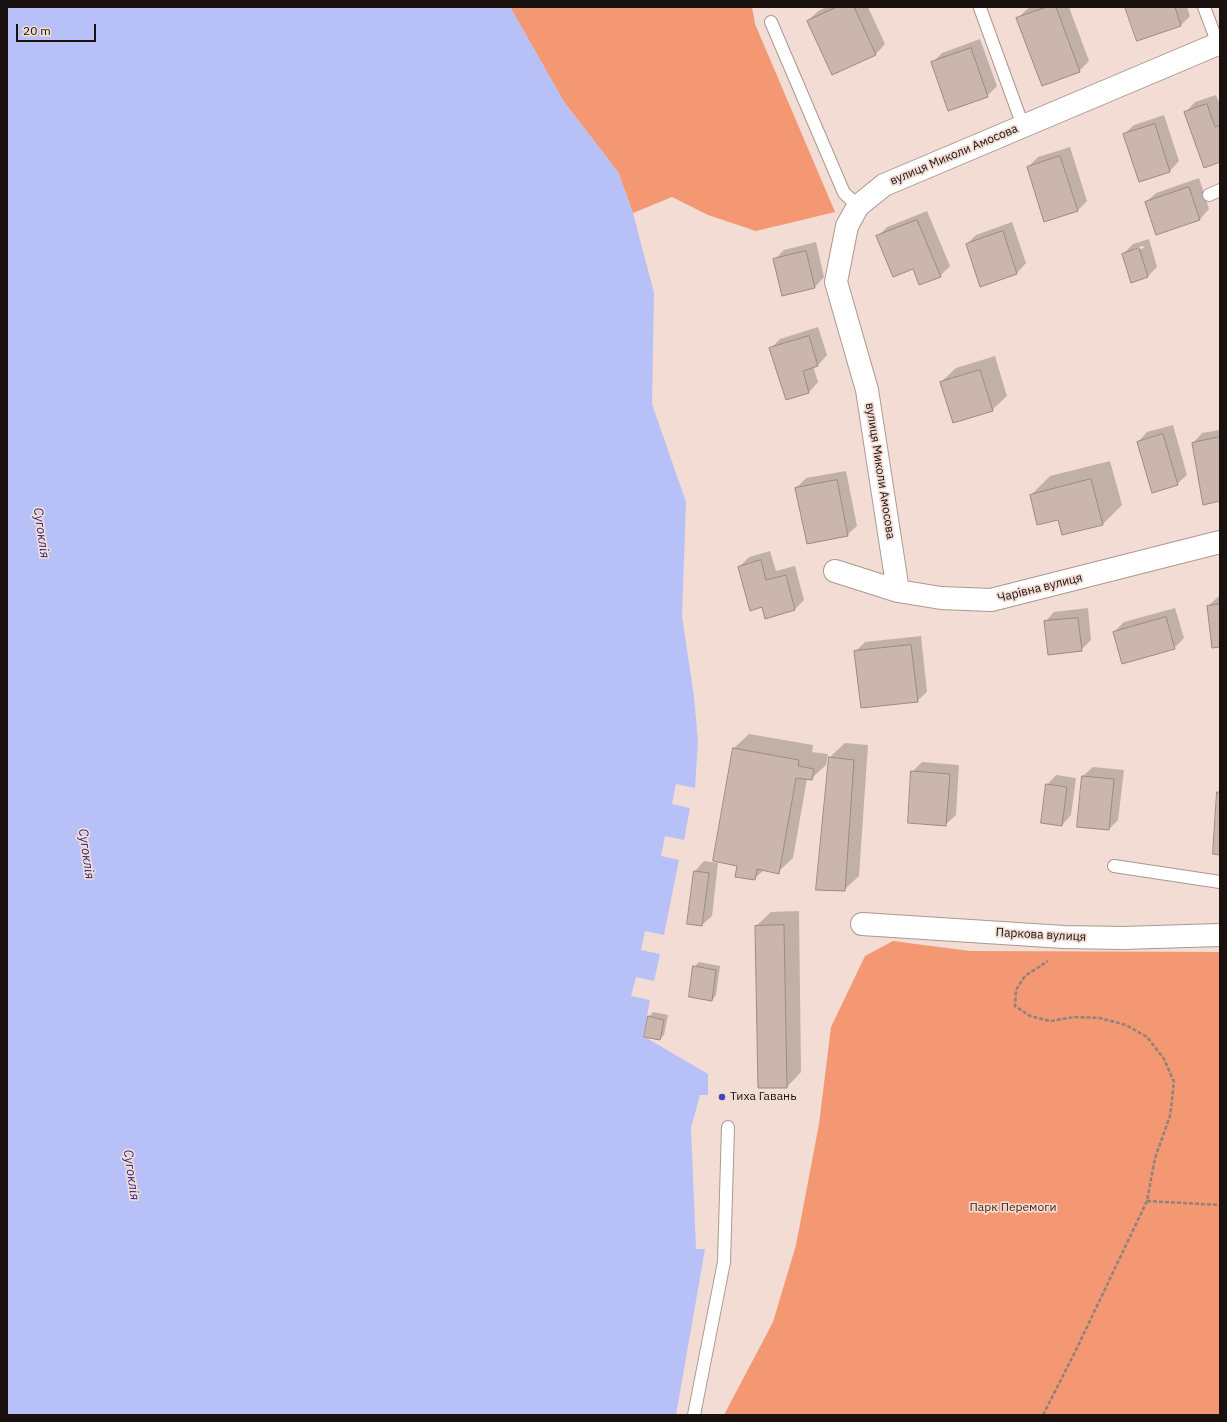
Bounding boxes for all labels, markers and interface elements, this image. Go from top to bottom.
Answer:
scale bar [18,16,98,42]
text: 20 m [23,23,51,38]
street label: вулиця Миколи Амосова [888,121,1020,189]
street label: вулиця Миколи Амосова [862,402,898,540]
water label: Сугоклія [30,507,52,559]
street label: Чарівна вулиця [996,570,1084,606]
water label: Сугоклія [75,828,97,880]
street label: Паркова вулиця [995,925,1087,945]
place label: Тиха Гавань [730,1090,796,1104]
marker: Тиха Гавань [717,1092,727,1102]
water label: Сугоклія [120,1149,142,1201]
park label: Парк Перемоги [970,1201,1056,1215]

